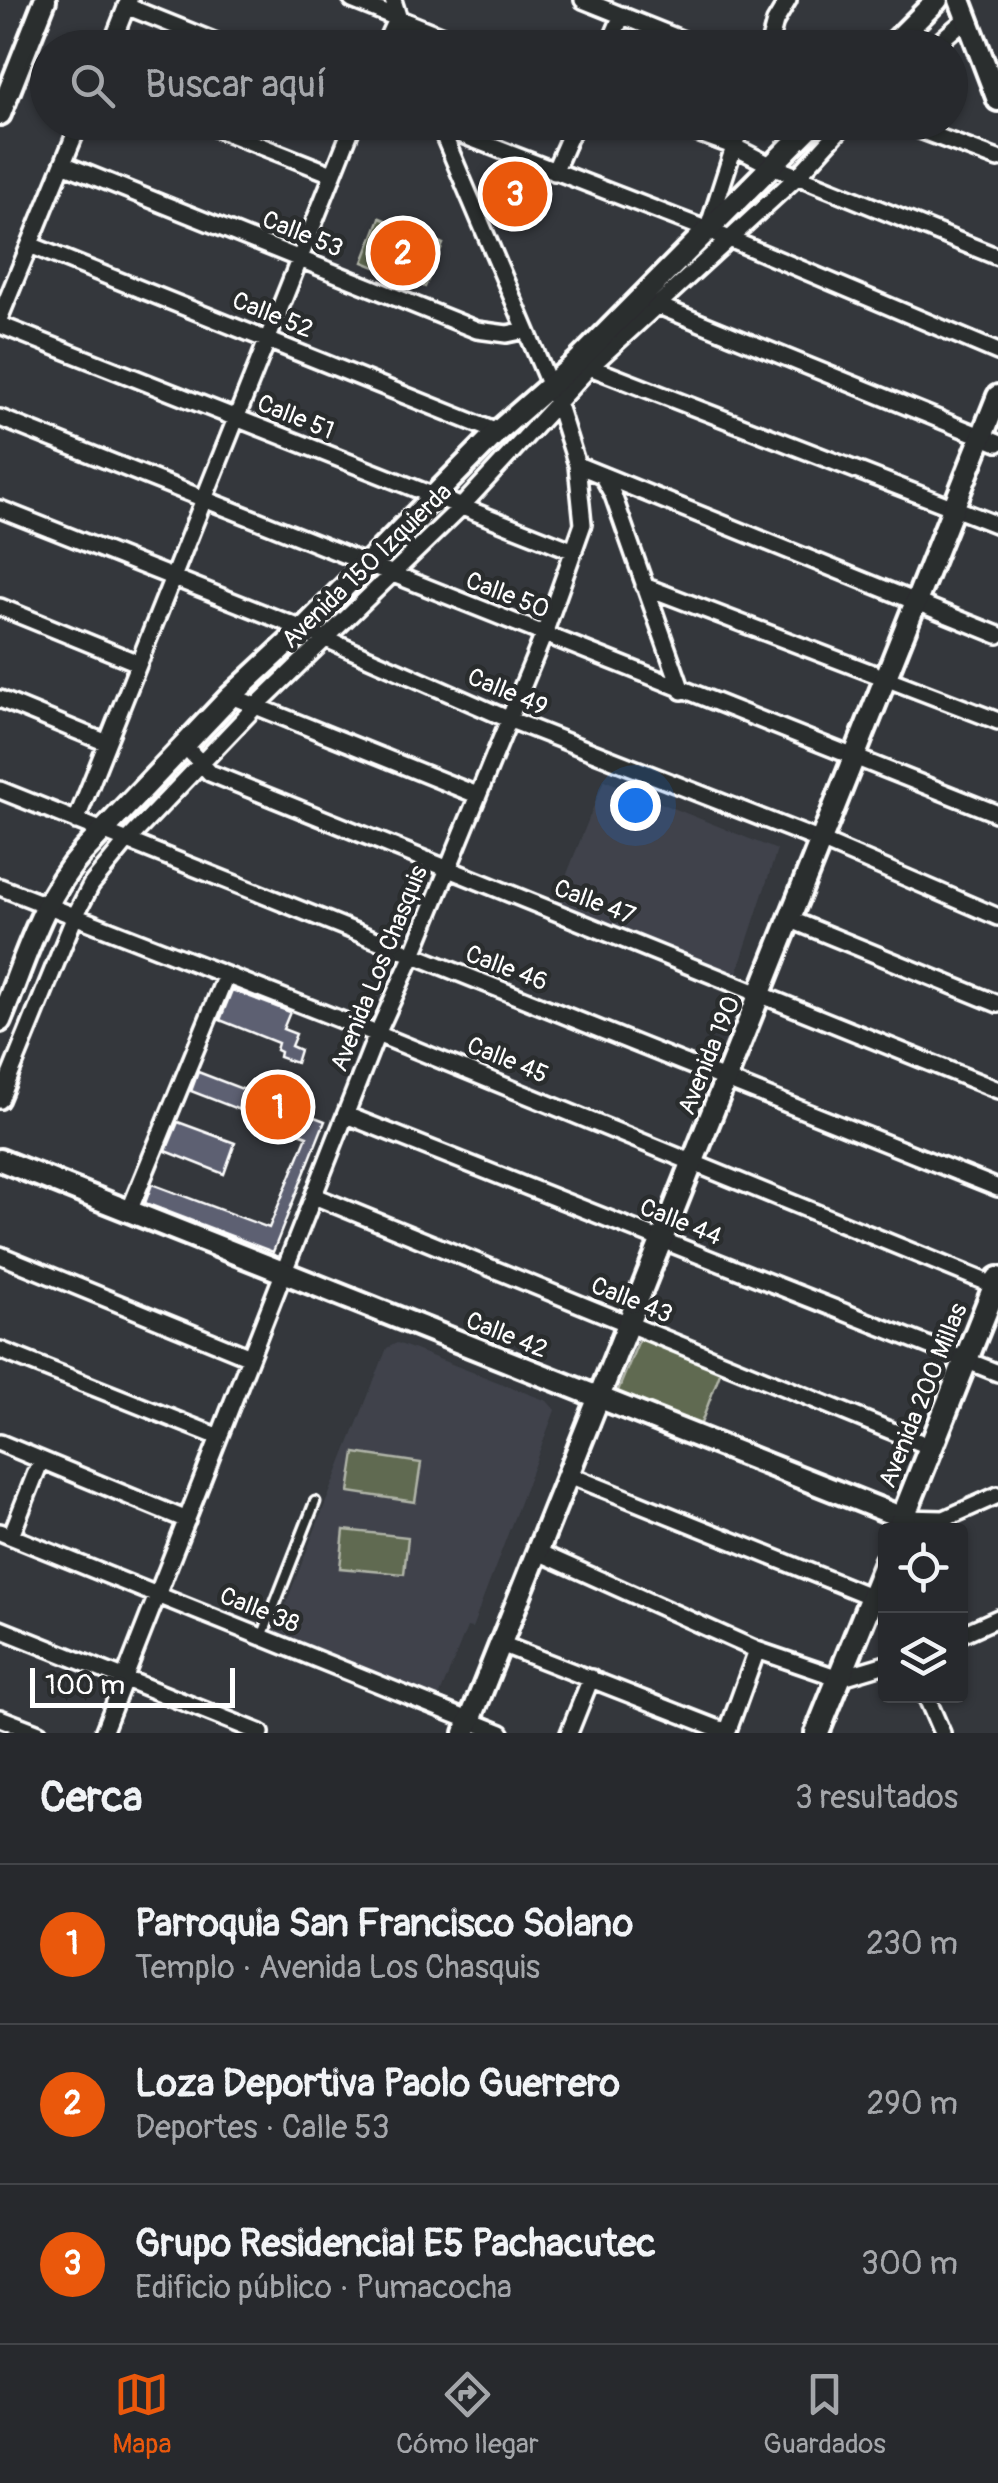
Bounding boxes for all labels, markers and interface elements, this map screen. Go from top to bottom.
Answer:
search box [30,30,968,140]
icon: search [65,58,120,113]
text: Buscar aquí [145,61,327,109]
pin: 3 [482,156,548,232]
street label: Calle 53 [258,204,347,265]
pin: 2 [370,216,436,290]
street label: Calle 52 [228,285,317,346]
street label: Calle 51 [253,388,338,447]
street label: Avenida 150 Izquierda [275,477,459,655]
street label: Calle 50 [461,565,554,626]
street label: Calle 49 [463,662,552,723]
your location [610,780,661,831]
street label: Avenida Los Chasquis [324,861,435,1076]
street label: Calle 47 [549,873,639,932]
street label: Calle 46 [461,939,552,998]
street label: Avenida 190 [672,992,747,1120]
street label: Calle 45 [462,1030,553,1091]
pin: 1 [246,1070,310,1144]
street label: Calle 44 [635,1192,726,1253]
street label: Calle 43 [586,1270,677,1331]
street label: Avenida 200 Millas [872,1299,975,1492]
street label: Calle 42 [461,1305,552,1366]
map controls [878,1523,968,1703]
button: locate [878,1523,968,1613]
street label: Calle 38 [215,1580,304,1640]
button: layers [878,1613,968,1703]
scale bar [30,1663,235,1708]
text: 100 m [45,1668,125,1703]
text: Cerca [40,1772,142,1824]
text: 3 resultados [795,1778,958,1818]
text: Parroquia San Francisco Solano [135,1900,633,1948]
text: 1 [66,1924,79,1964]
text: 230 m [866,1924,958,1964]
text: Templo · Avenida Los Chasquis [135,1948,540,1988]
text: Loza Deportiva Paolo Guerrero [135,2060,620,2108]
text: 2 [64,2084,81,2124]
text: 290 m [866,2084,958,2124]
text: Deportes · Calle 53 [135,2108,390,2148]
text: Grupo Residencial E5 Pachacutec [135,2220,656,2268]
text: 3 [64,2244,81,2284]
text: 300 m [861,2244,958,2284]
text: Edificio público · Pumacocha [135,2268,512,2308]
tab: Mapa [112,2367,172,2462]
tab: Cómo llegar [396,2367,539,2462]
tab: Guardados [763,2367,886,2462]

